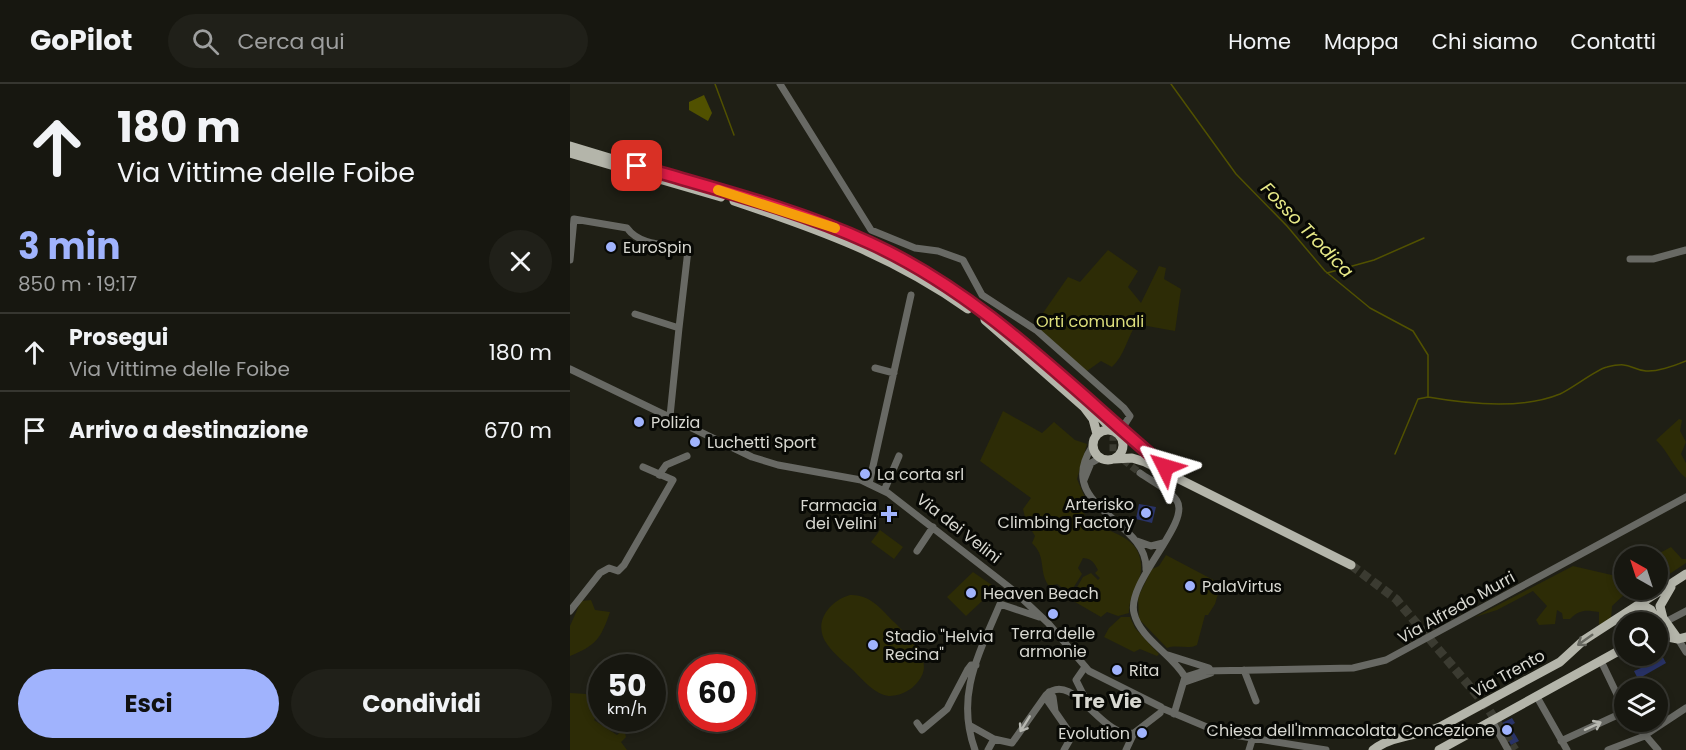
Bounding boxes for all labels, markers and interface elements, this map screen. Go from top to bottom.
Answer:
search box [168,14,588,68]
text: GoPilot [30,21,132,60]
icon: search [189,25,222,58]
text: Cerca qui [237,26,345,57]
text: Home [1228,27,1291,56]
text: Mappa [1324,27,1399,56]
text: Chi siamo [1432,27,1538,56]
text: Contatti [1571,27,1656,56]
text: 180 m [117,98,241,157]
icon: ahead [18,108,96,186]
pin [611,140,662,191]
icon: arrive [620,149,653,182]
text: Via Vittime delle Foibe [117,154,415,191]
water label: Fosso Trodica [1255,176,1359,283]
text: 3 min [18,221,120,272]
button: close [489,230,552,293]
place label: EuroSpin [623,236,692,259]
marker: EuroSpin [604,240,618,254]
text: 850 m · 19:17 [18,270,137,298]
park label: Orti comunali [1036,310,1144,333]
text: Prosegui [69,322,168,353]
icon: ahead [18,336,51,369]
text: 180 m [489,337,552,368]
text: Via Vittime delle Foibe [69,355,290,383]
place label: Polizia [651,411,700,434]
icon: arrive [18,414,51,447]
text: Arrivo a destinazione [69,415,308,446]
text: 670 m [484,415,552,446]
marker: Polizia [632,415,646,429]
place label: Luchetti Sport [707,431,816,454]
marker: Luchetti Sport [688,435,702,449]
position arrow [1133,435,1197,499]
place label: La corta srl [877,463,964,486]
marker: La corta srl [858,467,872,481]
street label: Via dei Velini [912,488,1006,569]
place label: Arterisko Climbing Factory [998,493,1134,534]
place label: Farmacia dei Velini [800,494,877,535]
marker: Arterisko Climbing Factory [1139,506,1153,520]
marker: Farmacia dei Velini [882,507,896,521]
north arrow [1614,546,1668,600]
map controls [1614,546,1668,732]
street label: Via Alfredo Murri [1393,566,1519,649]
place label: PalaVirtus [1202,575,1282,598]
marker: PalaVirtus [1183,579,1197,593]
place label: Heaven Beach [983,582,1099,605]
marker: Heaven Beach [964,586,978,600]
marker: Terra delle armonie [1046,607,1060,621]
button: search [1614,612,1668,666]
place label: Terra delle armonie [1011,622,1095,663]
place label: Stadio "Helvia Recina" [885,625,994,666]
one-way arrow [1577,634,1593,646]
marker: Stadio "Helvia Recina" [866,638,880,652]
street label: Via Trento [1467,644,1549,703]
speed limit sign: 60 [678,654,756,732]
place label: Rita [1129,659,1159,682]
marker: Rita [1110,663,1124,677]
text: 50 [607,664,647,707]
button: Esci [18,669,279,738]
button: Condividi [291,669,552,738]
button: layers [1614,678,1668,732]
district label: Tre Vie [1072,687,1142,715]
text: km/h [607,698,647,719]
one-way arrow [1018,715,1030,732]
place label: Chiesa dell'Immacolata Concezione [1207,719,1495,742]
one-way arrow [1583,720,1601,732]
place label: Evolution [1058,722,1130,745]
marker: Chiesa dell'Immacolata Concezione [1500,723,1514,737]
marker: Evolution [1135,726,1149,740]

